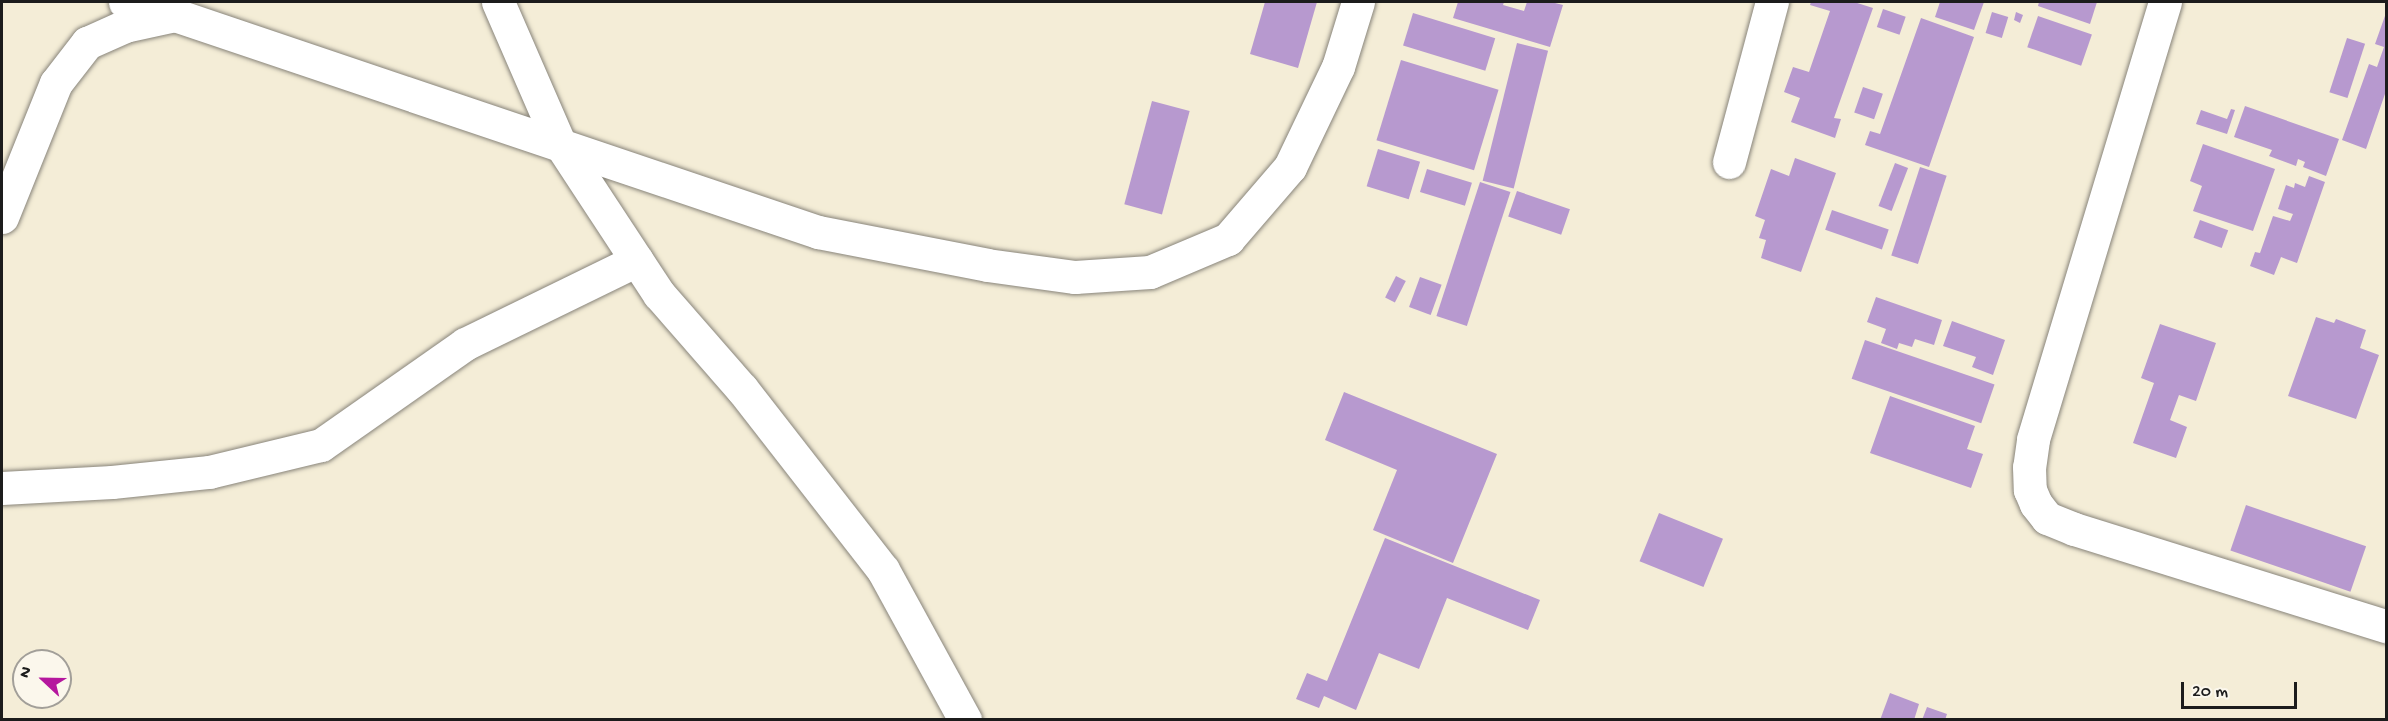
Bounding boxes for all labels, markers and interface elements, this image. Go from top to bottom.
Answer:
north arrow [12,649,72,709]
text: N [16,664,37,681]
scale bar [2184,670,2300,708]
text: 20 m [2192,682,2228,703]

